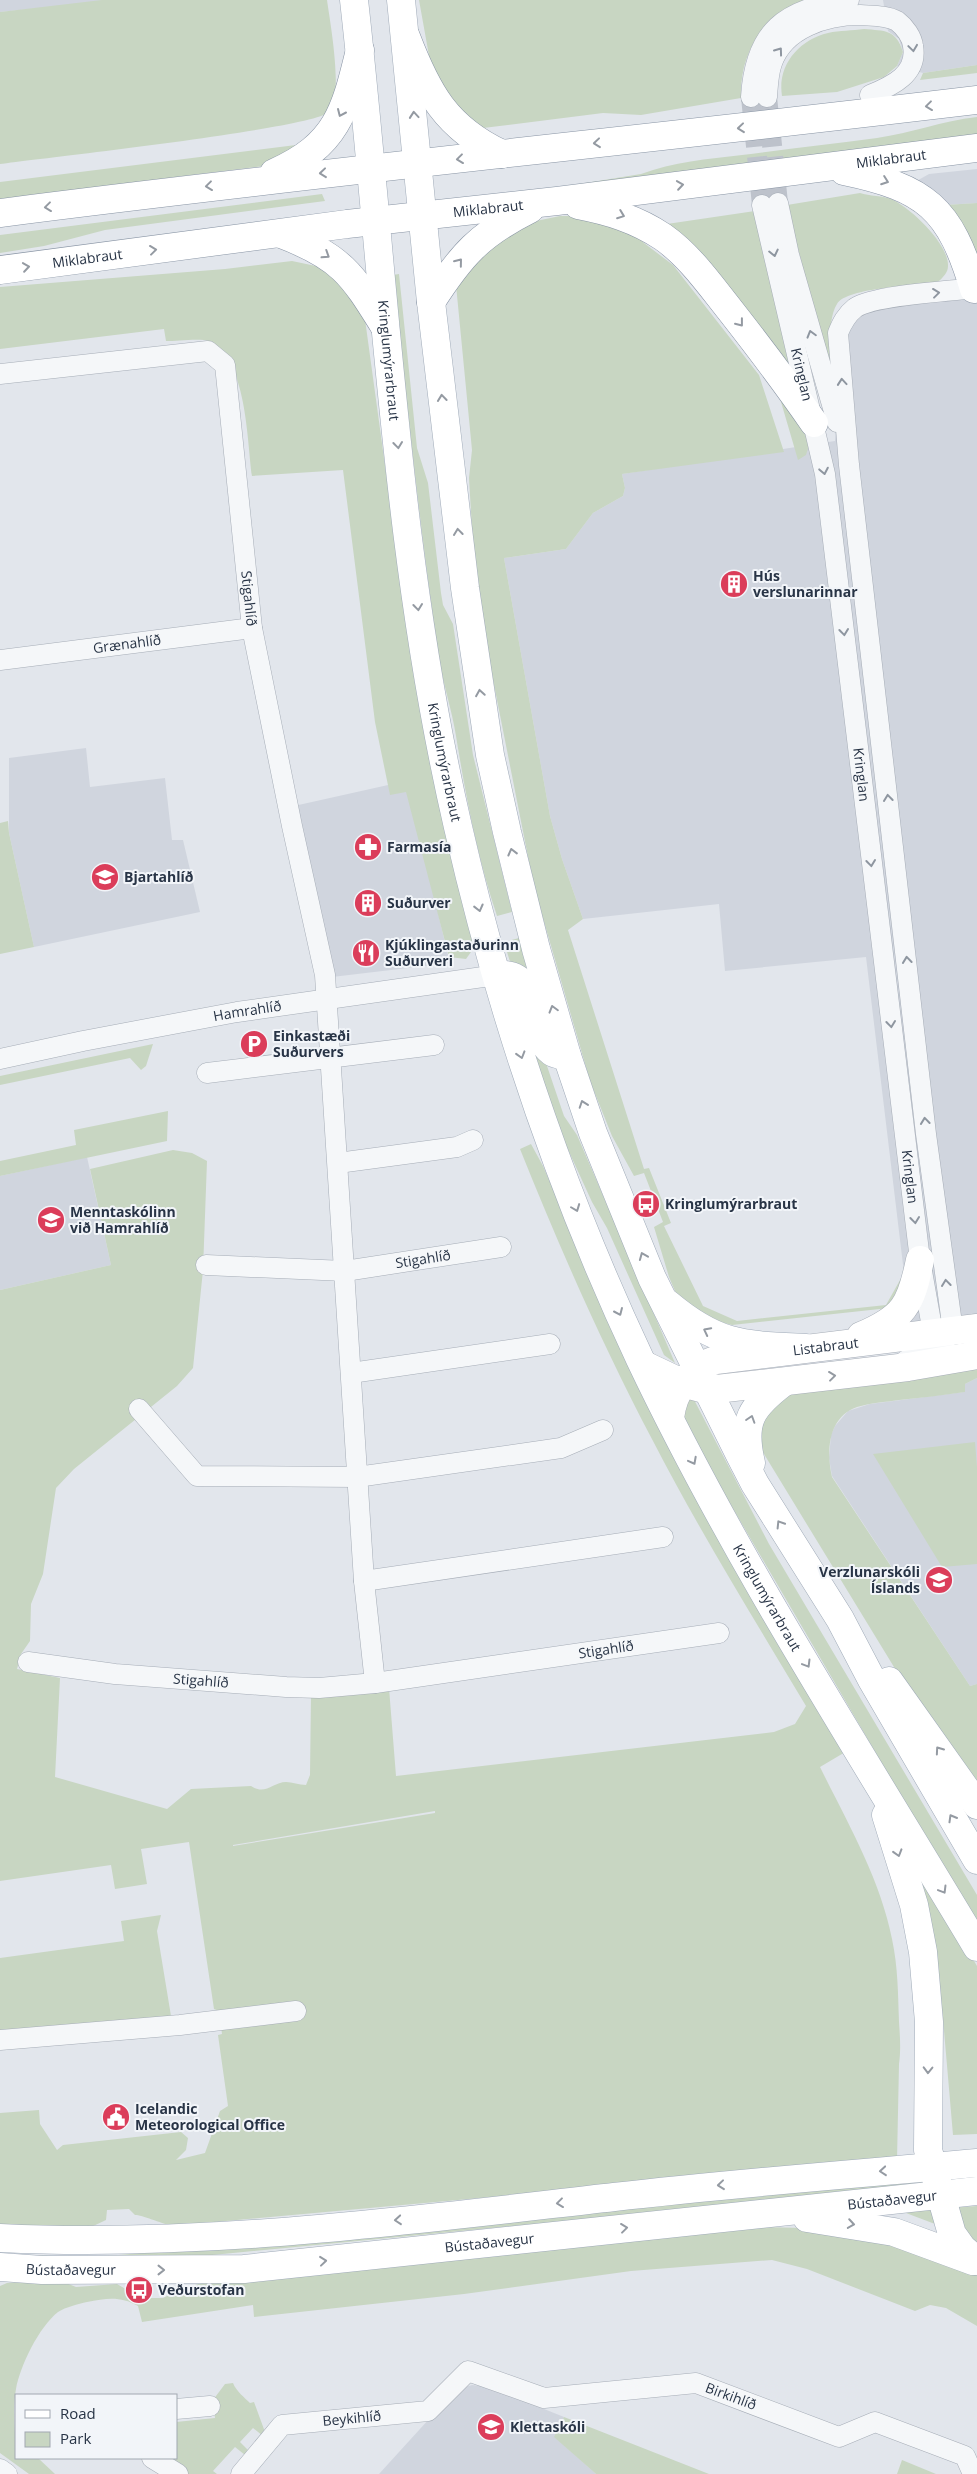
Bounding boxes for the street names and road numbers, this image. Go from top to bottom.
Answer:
street label: Miklabraut [855,145,927,172]
street label: Miklabraut [452,195,524,221]
street label: Miklabraut [51,244,123,272]
street label: Kringlumýrarbraut [374,299,404,422]
street label: Kringlan [787,346,818,403]
street label: Stigahlíð [237,570,262,627]
street label: Grænahlíð [92,630,162,657]
street label: Kringlumýrarbraut [424,701,466,824]
street label: Kringlan [849,747,874,802]
street label: Hamrahlíð [212,996,283,1025]
street label: Kringlan [898,1149,923,1204]
street label: Stigahlíð [394,1245,452,1272]
street label: Listabraut [792,1333,859,1360]
street label: Kringlumýrarbraut [729,1540,806,1655]
street label: Stigahlíð [577,1636,635,1662]
street label: Stigahlíð [172,1668,229,1692]
street label: Bústaðavegur [846,2185,938,2214]
street label: Bústaðavegur [444,2228,536,2257]
street label: Bústaðavegur [25,2259,116,2279]
street label: Birkihlíð [703,2377,760,2414]
street label: Beykihlíð [322,2406,382,2430]

